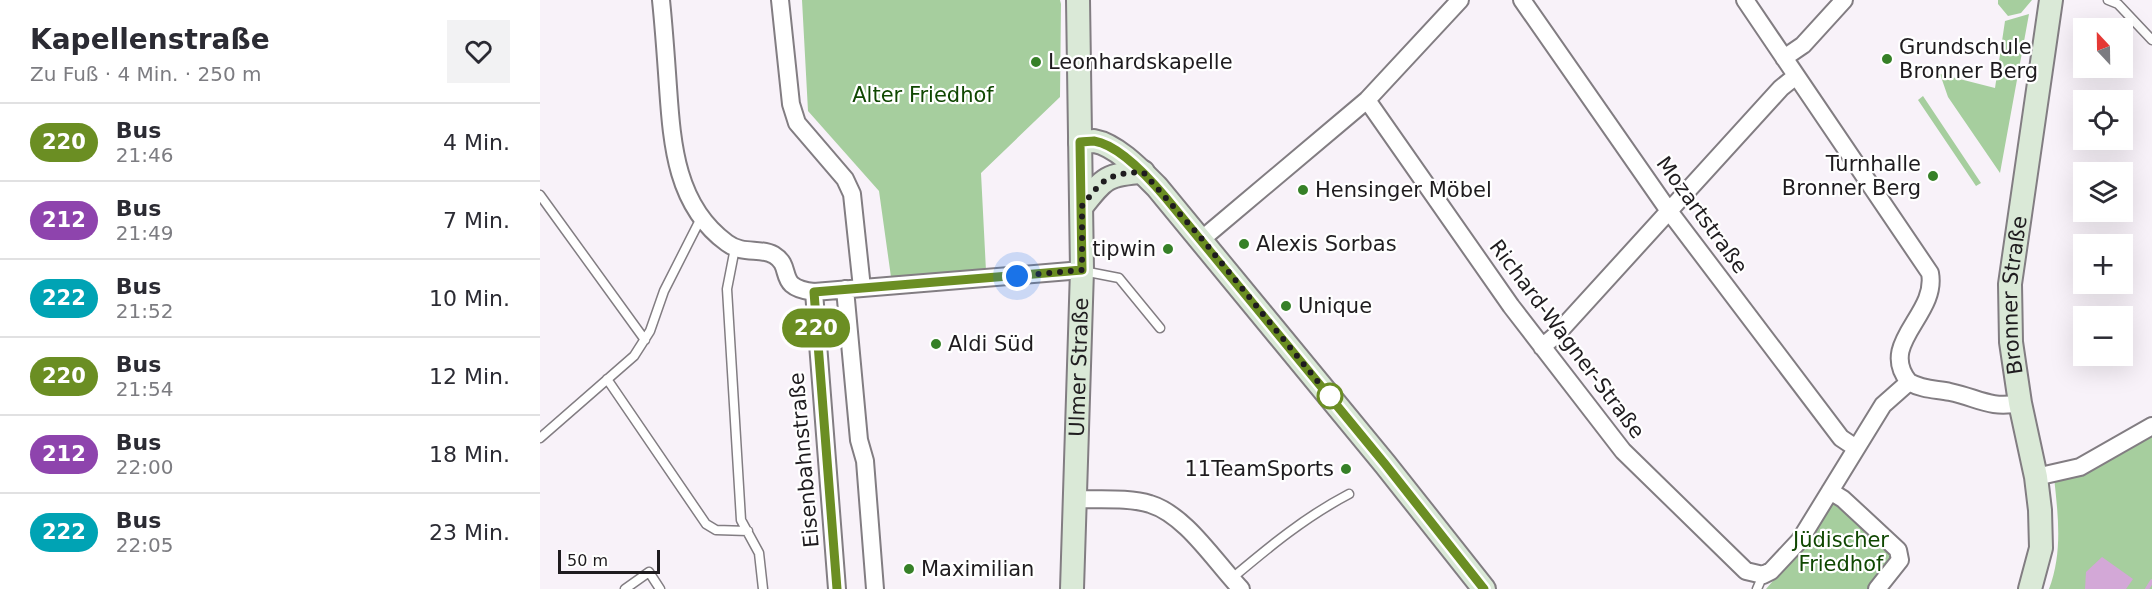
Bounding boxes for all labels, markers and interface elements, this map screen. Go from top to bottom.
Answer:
north arrow [2073,18,2133,78]
map controls [2073,18,2133,366]
button: heart [447,20,510,83]
text: Kapellenstraße [30,23,270,56]
place label: Grundschule Bronner Berg [1899,35,2038,83]
place label: Leonhardskapelle [1048,50,1233,74]
marker: Grundschule Bronner Berg [1880,52,1894,66]
marker: Leonhardskapelle [1029,55,1043,69]
text: Zu Fuß · 4 Min. · 250 m [30,62,262,86]
park label: Alter Friedhof [852,83,994,107]
button: locate [2073,90,2133,150]
text: Bus [116,118,161,143]
text: 220 [42,130,86,154]
text: 4 Min. [443,130,510,155]
text: 21:46 [116,143,173,167]
street label: Mozartstraße [1652,152,1752,278]
place label: Turnhalle Bronner Berg [1782,152,1921,200]
button: layers [2073,162,2133,222]
marker: Turnhalle Bronner Berg [1926,169,1940,183]
place label: Hensinger Möbel [1315,178,1492,202]
marker: Hensinger Möbel [1296,183,1310,197]
text: Bus [116,196,161,221]
text: 212 [42,208,86,232]
text: 7 Min. [443,208,510,233]
street label: Bronner Straße [1998,214,2032,376]
text: 21:49 [116,221,173,245]
place label: Alexis Sorbas [1256,232,1397,256]
button: + [2073,234,2133,294]
street label: Richard-Wagner-Straße [1484,235,1650,443]
place label: tipwin [1092,237,1156,261]
marker: Alexis Sorbas [1237,237,1251,251]
marker: tipwin [1161,242,1175,256]
your location [1002,261,1032,291]
text: Bus [116,274,161,299]
text: 222 [42,286,86,310]
text: 10 Min. [429,286,510,311]
place label: Unique [1298,294,1372,318]
street label: Ulmer Straße [1065,297,1093,437]
text: 21:52 [116,299,173,323]
marker: Unique [1279,299,1293,313]
button: − [2073,306,2133,366]
line badge: 220 [782,308,850,348]
text: 220 [794,316,838,340]
place label: Aldi Süd [948,332,1034,356]
marker: Aldi Süd [929,337,943,351]
text: Bus [116,352,161,377]
text: 220 [42,364,86,388]
text: 12 Min. [429,364,510,389]
street label: Eisenbahnstraße [784,371,824,549]
text: 21:54 [116,377,173,401]
unlabelled marker [1317,383,1343,409]
text: Bus [116,430,161,455]
text: 212 [42,442,86,466]
text: 18 Min. [429,442,510,467]
text: 22:00 [116,455,173,479]
place label: 11TeamSports [1184,457,1334,481]
marker: 11TeamSports [1339,462,1353,476]
text: Bus [116,508,161,533]
text: 222 [42,520,86,544]
text: 23 Min. [429,520,510,545]
park label: Jüdischer Friedhof [1791,528,1889,576]
text: 22:05 [116,533,173,557]
scale bar [558,547,660,574]
text: 50 m [567,551,608,570]
place label: Maximilian [921,557,1034,581]
marker: Maximilian [902,562,916,576]

